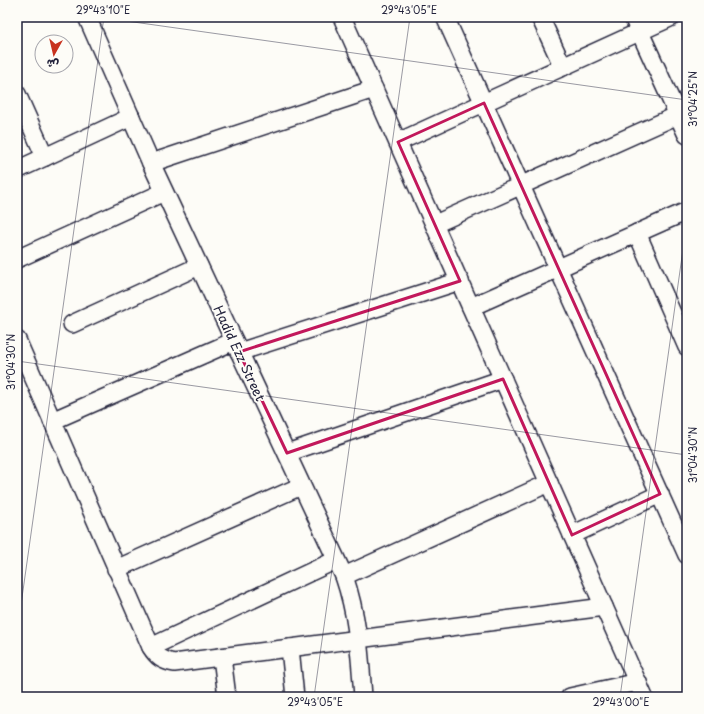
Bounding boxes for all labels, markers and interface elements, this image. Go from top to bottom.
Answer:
text: 29°43'10"E [76,2,130,17]
text: 29°43'05"E [381,2,437,17]
north arrow [34,34,74,74]
text: ش [45,55,60,74]
text: 31°04'25"N [685,71,700,127]
street label: Hadid Ezz Street [209,302,271,404]
text: 31°04'30"N [3,333,18,390]
text: 31°04'30"N [685,426,700,483]
text: 29°43'05"E [287,694,343,709]
text: 29°43'00"E [592,694,650,709]

